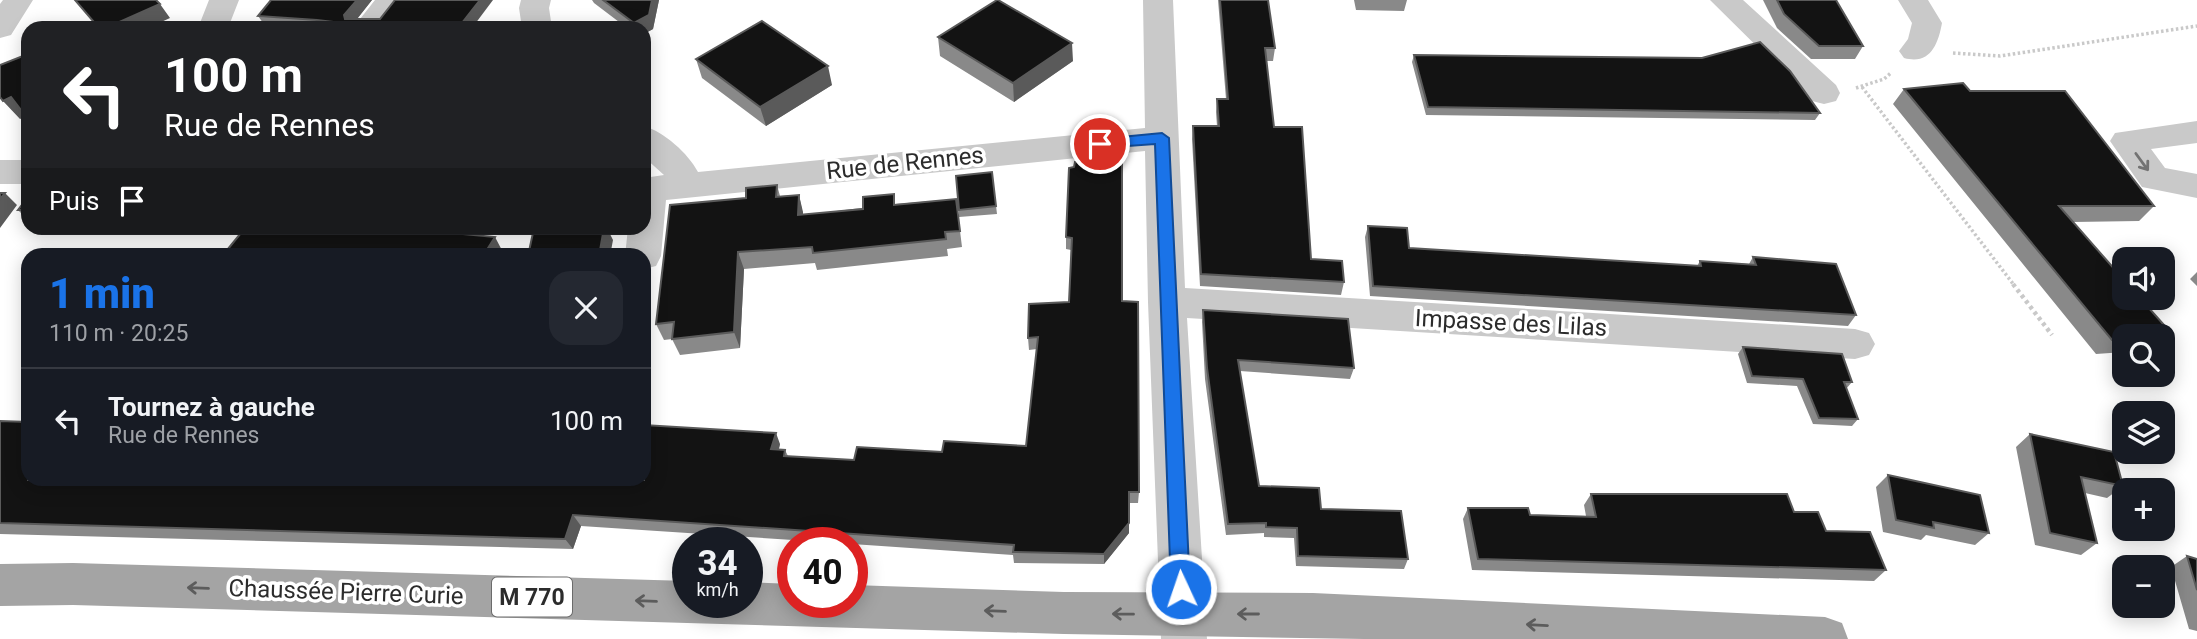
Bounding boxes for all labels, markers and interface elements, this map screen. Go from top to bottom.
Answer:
text: 100 m [164,47,303,104]
icon: left [49,49,140,140]
text: Rue de Rennes [164,106,375,144]
pin [1070,114,1130,174]
icon: arrive [1081,125,1119,163]
street label: Rue de Rennes [825,141,985,185]
one-way arrow [2135,152,2149,171]
icon: arrive [113,182,151,220]
text: Puis [49,186,99,216]
map controls [2112,247,2175,618]
button: sound [2112,247,2175,310]
text: 1 min [49,269,155,318]
button: close [549,271,623,345]
street label: Impasse des Lilas [1414,304,1608,342]
text: 110 m · 20:25 [49,320,188,347]
button: search [2112,324,2175,387]
text: Tournez à gauche [108,392,315,422]
button: layers [2112,401,2175,464]
icon: left [49,402,87,440]
text: 100 m [550,406,623,436]
text: Rue de Rennes [108,422,259,449]
button: + [2112,478,2175,541]
speed limit sign: 40 [777,527,868,618]
text: 34 [697,543,738,584]
position arrow [1144,552,1218,626]
button: − [2112,555,2175,618]
street label: Chaussée Pierre Curie [228,574,464,610]
road number: M 770 [492,578,572,617]
text: km/h [696,579,739,600]
one-way arrow [186,581,209,594]
one-way arrow [634,594,657,607]
one-way arrow [984,604,1007,618]
one-way arrow [1112,607,1135,621]
one-way arrow [1236,607,1259,621]
one-way arrow [1525,619,1548,632]

